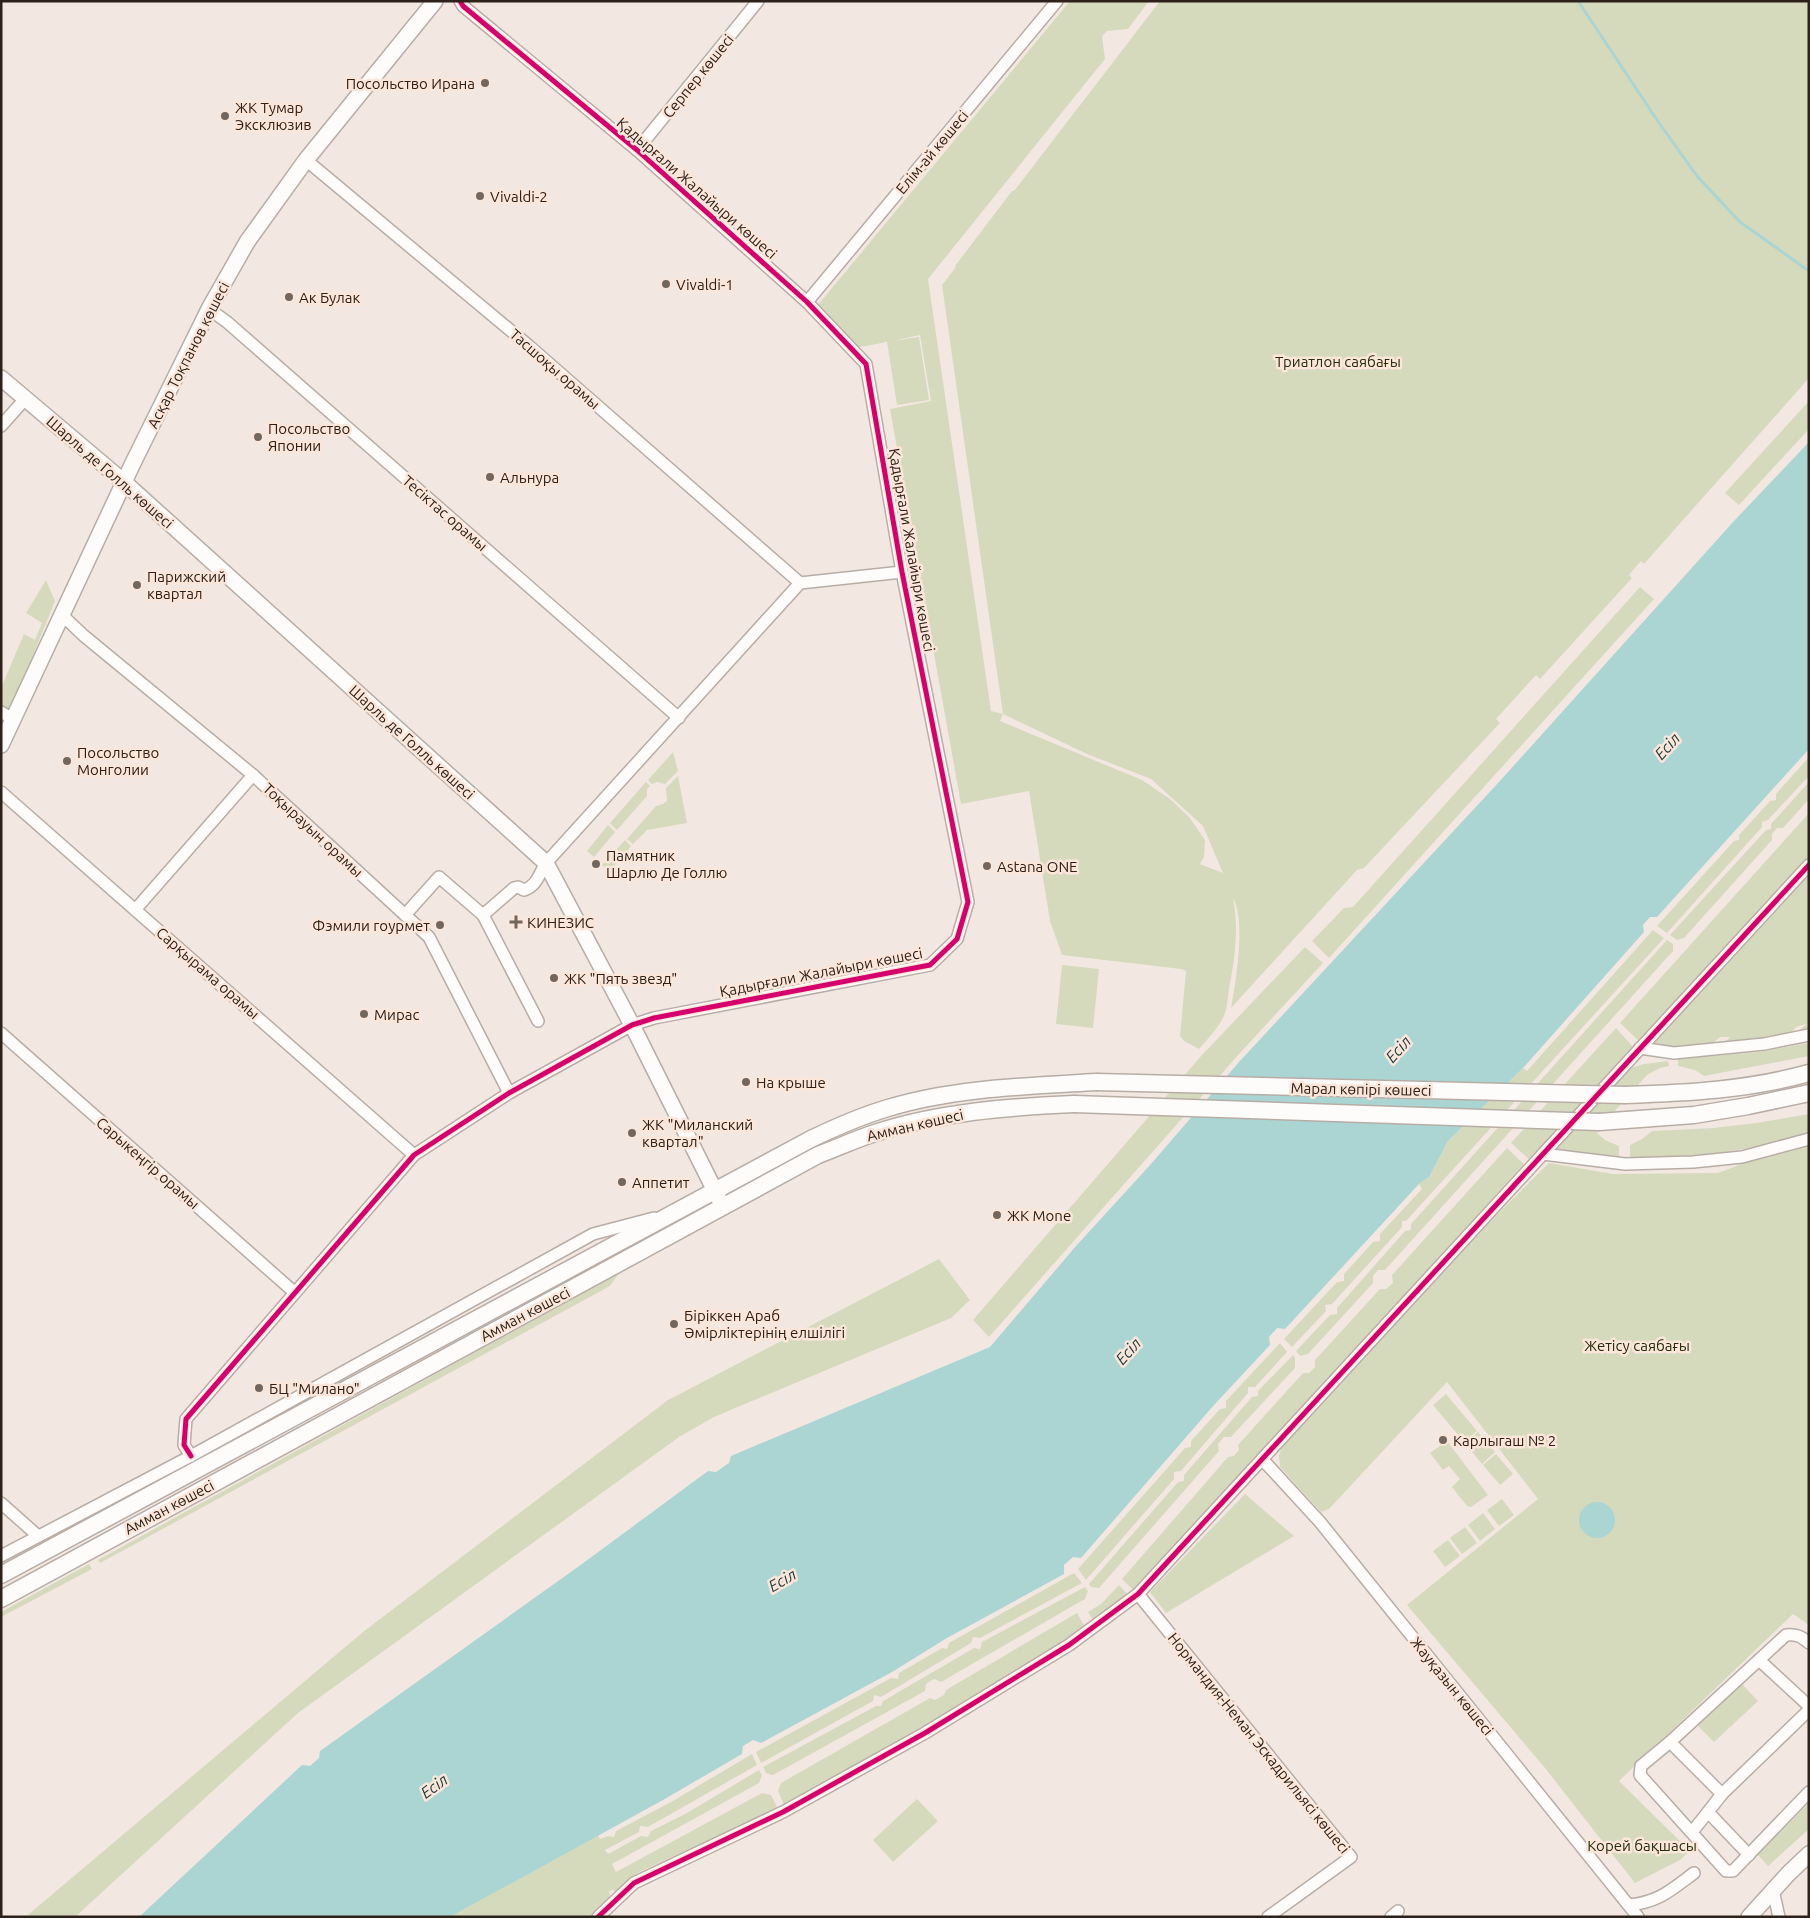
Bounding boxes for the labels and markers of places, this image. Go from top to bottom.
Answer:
place label: Посольство Ирана [346,75,475,92]
marker: Посольство Ирана [479,77,491,89]
place label: ЖК Тумар Эксклюзив [235,99,312,133]
marker: ЖК Тумар Эксклюзив [219,110,231,122]
place label: Vivaldi-2 [490,188,548,205]
marker: Vivaldi-2 [474,190,486,202]
place label: Vivaldi-1 [676,276,734,293]
marker: Vivaldi-1 [660,278,672,290]
place label: Ак Булак [299,289,361,306]
marker: Ак Булак [283,291,295,303]
place label: Посольство Японии [268,420,350,454]
marker: Посольство Японии [252,431,264,443]
place label: Альнура [500,469,559,486]
marker: Альнура [484,471,496,483]
place label: Парижский квартал [147,568,226,602]
marker: Парижский квартал [131,579,143,591]
place label: Посольство Монголии [77,744,159,778]
marker: Посольство Монголии [61,755,73,767]
place label: Памятник Шарлю Де Голлю [606,847,728,881]
marker: Памятник Шарлю Де Голлю [590,858,602,870]
place label: Astana ONE [997,858,1078,875]
marker: Astana ONE [981,860,993,872]
place label: КИНЕЗИС [527,914,594,931]
marker: КИНЕЗИС [509,915,523,929]
place label: Фэмили гоурмет [312,917,430,934]
marker: Фэмили гоурмет [434,919,446,931]
place label: ЖК "Пять звезд" [564,970,677,987]
marker: ЖК "Пять звезд" [548,972,560,984]
place label: Мирас [374,1006,419,1023]
marker: Мирас [358,1008,370,1020]
place label: На крыше [756,1074,826,1091]
marker: На крыше [740,1076,752,1088]
place label: ЖК "Миланский квартал" [642,1116,753,1150]
marker: ЖК "Миланский квартал" [626,1127,638,1139]
place label: Аппетит [632,1174,690,1191]
marker: Аппетит [616,1176,628,1188]
place label: ЖК Mone [1007,1207,1071,1224]
marker: ЖК Mone [991,1209,1003,1221]
place label: Біріккен Араб Әмірліктерінің елшілігі [684,1307,845,1341]
marker: Біріккен Араб Әмірліктерінің елшілігі [668,1318,680,1330]
place label: БЦ "Милано" [269,1380,360,1397]
marker: БЦ "Милано" [253,1382,265,1394]
place label: Карлыгаш № 2 [1453,1432,1556,1449]
marker: Карлыгаш № 2 [1437,1434,1449,1446]

